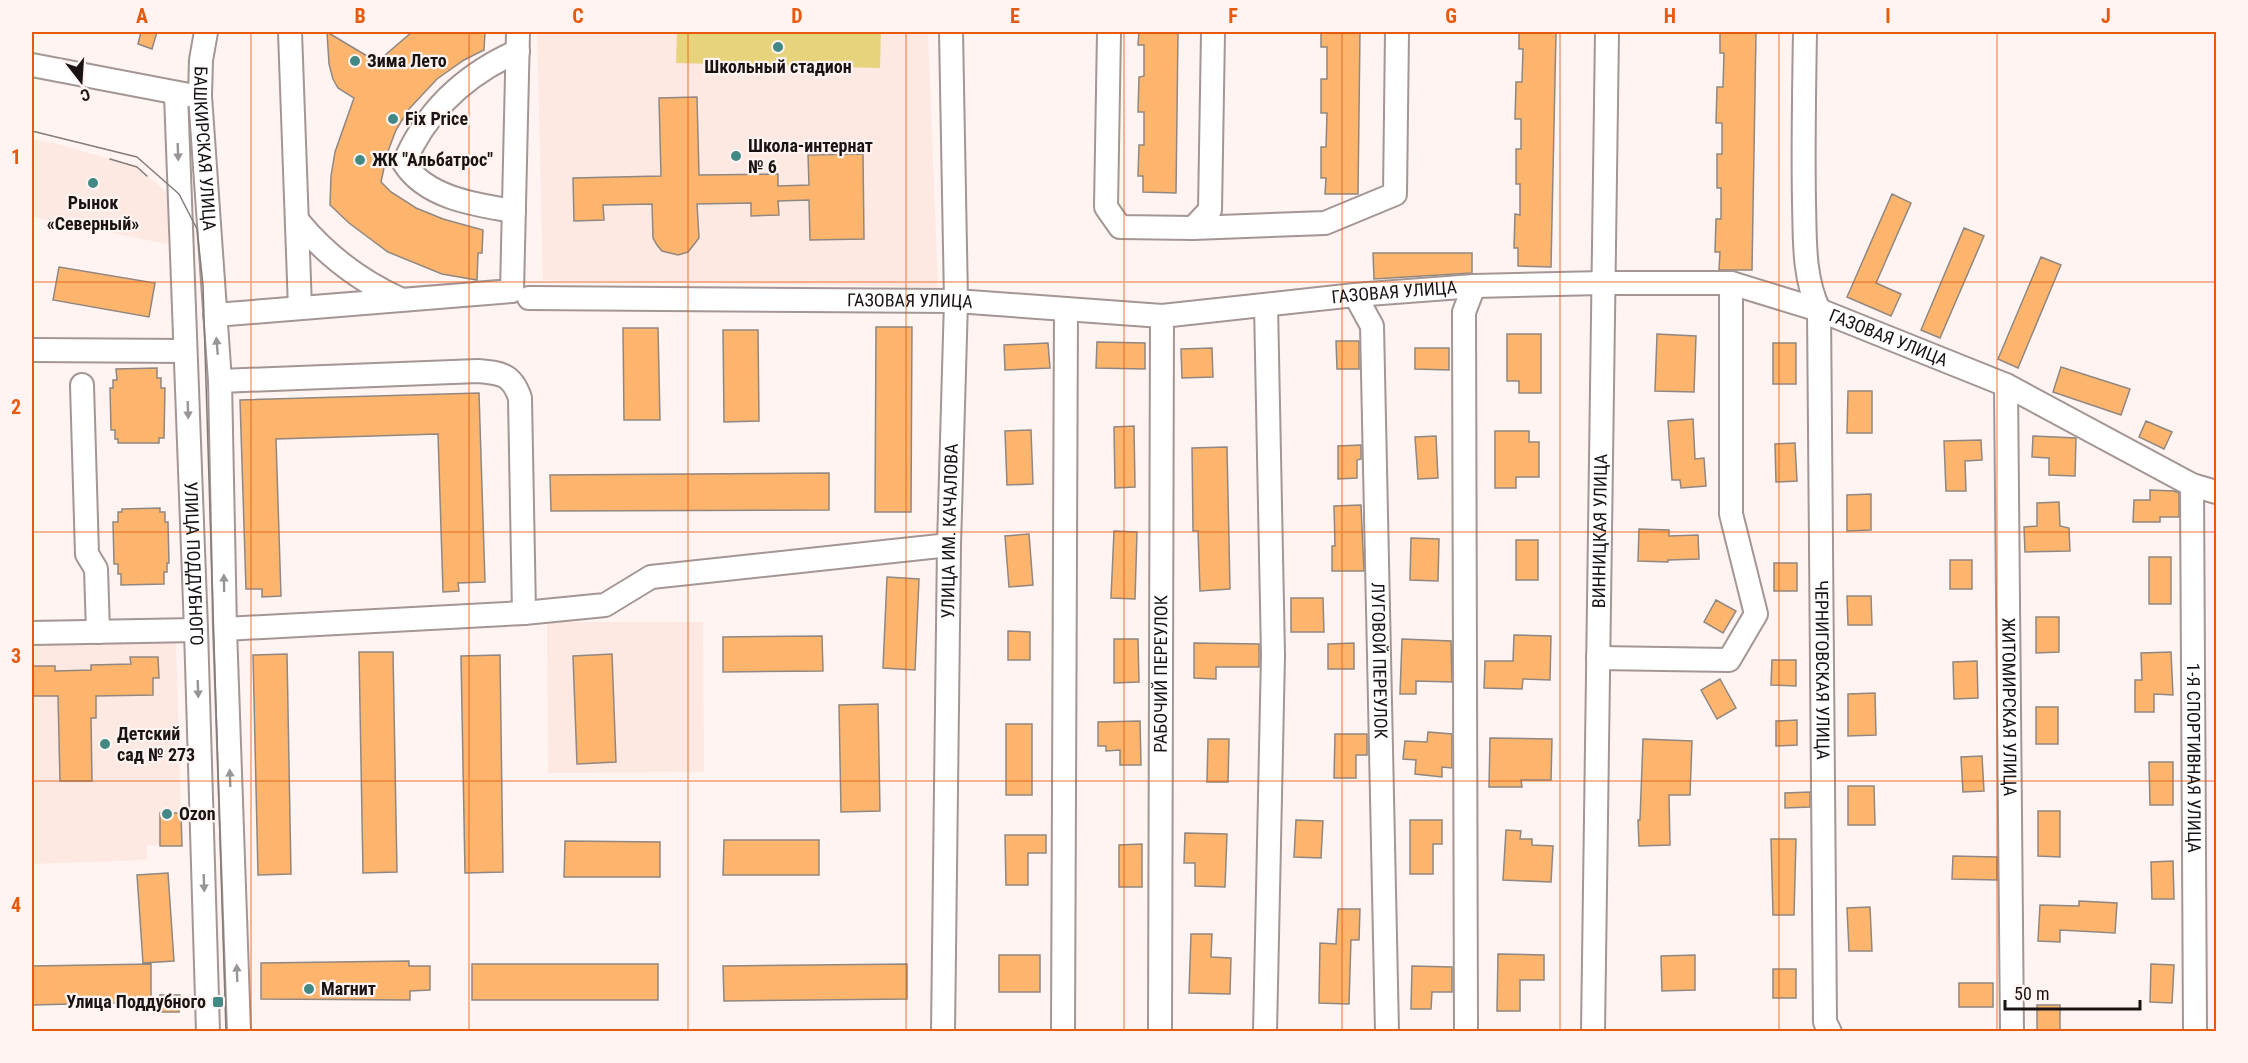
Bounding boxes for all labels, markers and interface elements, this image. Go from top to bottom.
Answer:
text: A [136,4,148,28]
text: B [354,4,366,28]
text: C [572,4,584,28]
text: D [791,4,803,28]
text: E [1010,4,1020,28]
text: F [1228,4,1238,28]
text: G [1445,4,1457,28]
text: H [1664,4,1676,28]
text: I [1885,4,1891,28]
text: J [2101,4,2111,28]
marker: Школьный стадион [771,40,785,54]
place label: Зима Лето [367,50,447,71]
north arrow [51,51,111,111]
marker: Зима Лето [348,54,362,68]
place label: Школьный стадион [704,56,852,77]
street label: БАШКИРСКАЯ УЛИЦА [190,66,220,232]
text: С [78,84,92,105]
place label: Fix Price [405,108,468,129]
marker: Fix Price [386,112,400,126]
place label: Школа-интернат № 6 [748,135,873,177]
one-way arrow [173,143,182,162]
text: 1 [11,145,21,169]
place label: ЖК "Альбатрос" [372,149,493,170]
marker: Школа-интернат № 6 [729,149,743,163]
marker: ЖК "Альбатрос" [353,153,367,167]
marker: Рынок «Северный» [86,176,100,190]
place label: Рынок «Северный» [47,192,139,234]
street label: ГАЗОВАЯ УЛИЦА [1330,276,1458,307]
street label: ГАЗОВАЯ УЛИЦА [847,289,974,312]
street label: ГАЗОВАЯ УЛИЦА [1826,304,1952,371]
one-way arrow [213,337,222,356]
text: 2 [11,395,21,419]
one-way arrow [183,401,192,420]
street label: УЛИЦА ИМ. КАЧАЛОВА [937,443,962,619]
street label: ВИННИЦКАЯ УЛИЦА [1588,453,1611,608]
street label: УЛИЦА ПОДДУБНОГО [180,481,207,646]
one-way arrow [219,574,229,593]
street label: ЧЕРНИГОВСКАЯ УЛИЦА [1811,580,1834,761]
street label: ЛУГОВОЙ ПЕРЕУЛОК [1367,582,1392,739]
street label: РАБОЧИЙ ПЕРЕУЛОК [1150,595,1171,753]
street label: ЖИТОМИРСКАЯ УЛИЦА [1998,618,2021,797]
text: 3 [11,644,21,668]
street label: 1-Я СПОРТИВНАЯ УЛИЦА [2183,663,2205,854]
one-way arrow [193,679,203,698]
place label: Детский сад № 273 [117,723,195,765]
marker: Детский сад № 273 [98,737,112,751]
one-way arrow [225,769,235,788]
place label: Ozon [179,803,216,824]
marker: Ozon [160,807,174,821]
one-way arrow [199,874,208,893]
text: 4 [11,893,21,917]
one-way arrow [232,964,241,983]
scale bar [2005,973,2140,1011]
place label: Магнит [321,978,376,999]
marker: Магнит [302,982,316,996]
text: 50 m [2014,983,2049,1004]
place label: Улица Поддубного [66,991,206,1012]
marker: Улица Поддубного [211,995,225,1009]

